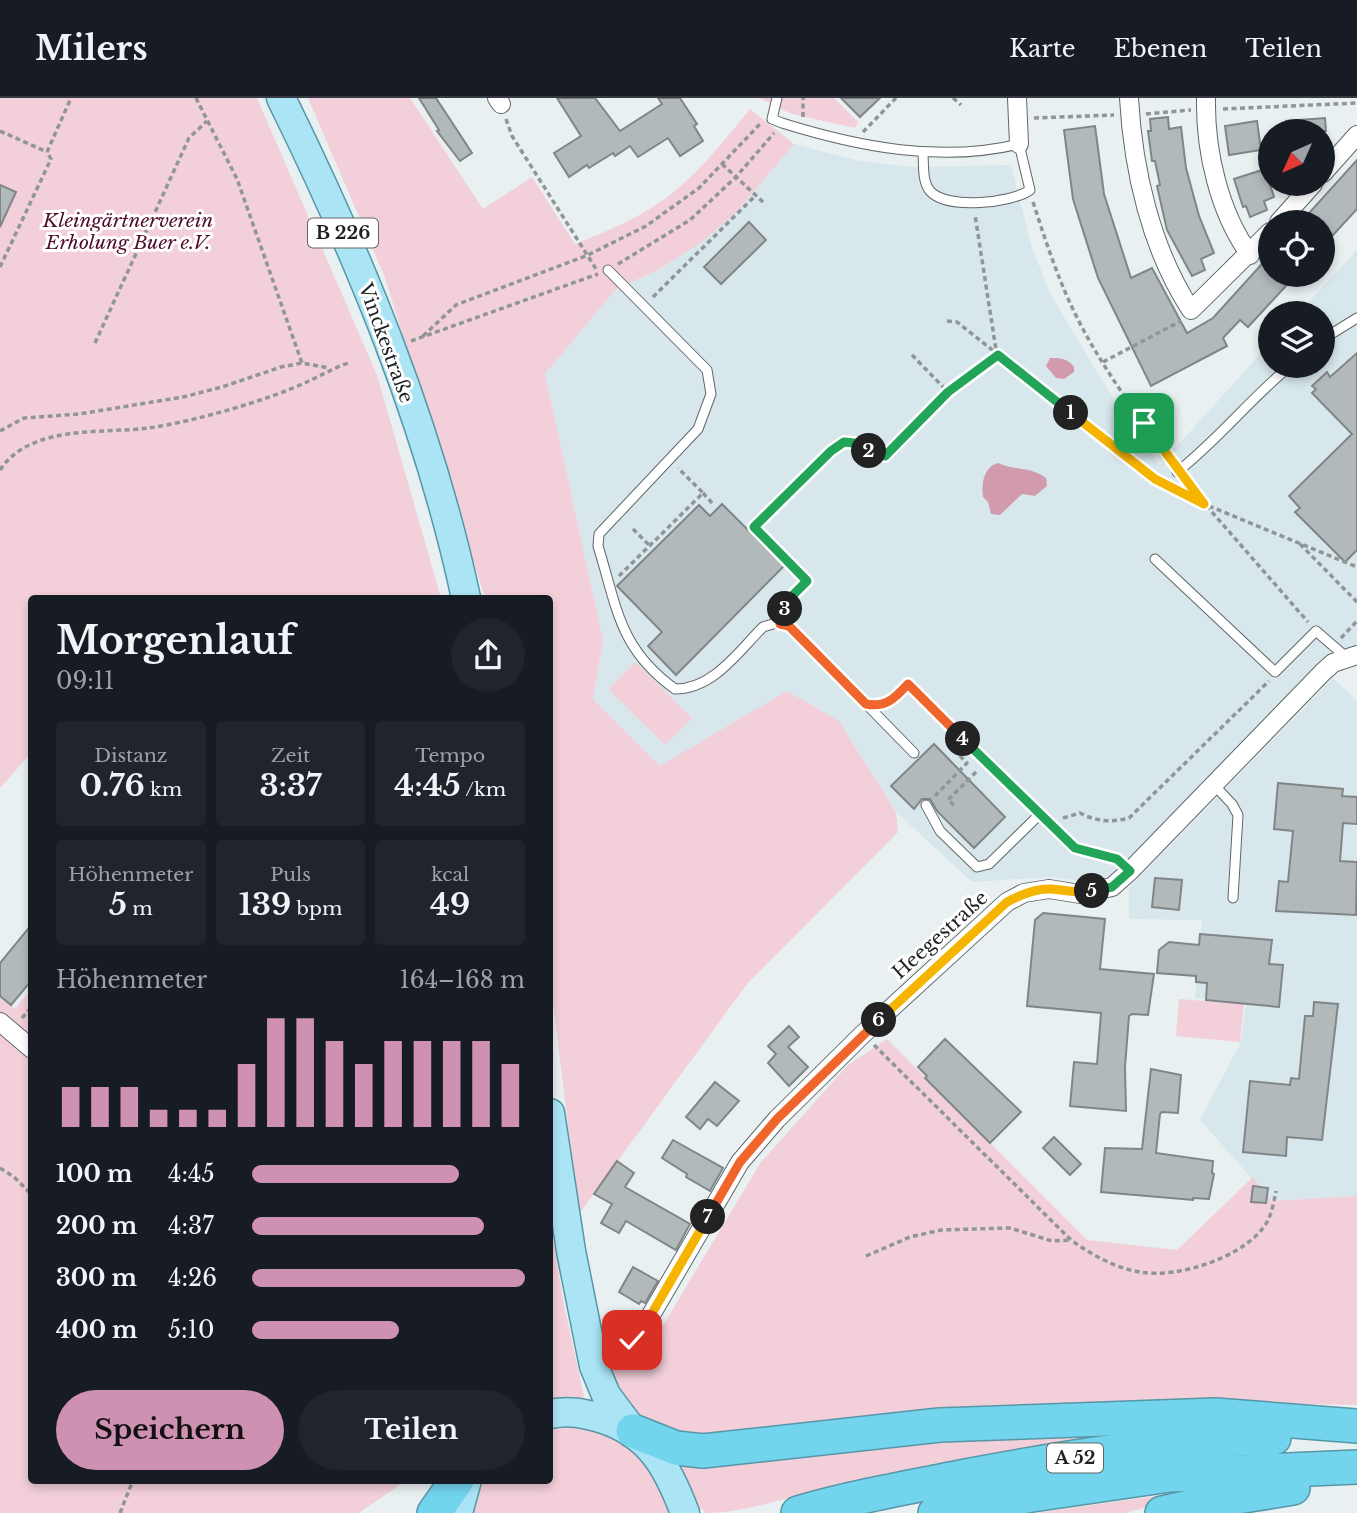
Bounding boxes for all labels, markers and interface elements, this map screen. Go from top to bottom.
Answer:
text: Milers [35,28,148,69]
text: Karte [1009,34,1076,63]
text: Ebenen [1114,34,1207,63]
text: Teilen [1245,34,1322,63]
north arrow [1258,119,1335,196]
map controls [1258,119,1335,378]
park label: Kleingärtnerverein Erholung Buer e.V. [42,209,213,254]
button: locate [1258,210,1335,287]
road number: B 226 [308,218,378,248]
street label: Vinckestraße [353,279,418,406]
button: layers [1258,301,1335,378]
pin [1114,393,1174,453]
pin: 1 [1054,396,1088,430]
text: 1 [1066,401,1075,424]
icon: arrive [1125,404,1163,442]
pin: 2 [852,434,886,468]
text: 2 [862,439,875,462]
pin: 3 [768,592,802,626]
text: 3 [778,597,791,620]
text: Morgenlauf [56,617,295,664]
button: share [451,618,525,692]
text: 09:11 [56,667,114,695]
pin: 4 [946,722,981,756]
text: 4 [956,727,969,750]
text: Distanz [94,744,167,767]
text: Zeit [271,744,310,767]
text: Tempo [415,744,485,767]
text: 0.76 [79,767,145,804]
text: 3:37 [259,767,322,804]
text: 4:45 [394,767,461,804]
text: km [145,778,182,801]
text: /km [461,778,506,801]
text: Höhenmeter [68,863,193,886]
text: Puls [270,863,311,886]
text: kcal [431,863,469,886]
pin: 5 [1074,874,1110,908]
text: 5 [1086,879,1097,902]
text: 5 [109,886,127,923]
text: 139 [239,886,291,923]
text: 49 [430,886,470,923]
street label: Heegestraße [888,886,992,984]
text: m [127,897,153,920]
text: bpm [291,897,342,920]
text: Höhenmeter [56,966,207,994]
text: 164–168 m [400,966,525,994]
pin: 6 [862,1002,896,1038]
text: 6 [872,1008,885,1031]
text: 100 m [56,1160,132,1188]
text: 4:45 [168,1160,215,1188]
pin: 7 [690,1200,726,1234]
text: 7 [703,1205,712,1228]
text: 200 m [56,1212,137,1240]
text: 4:37 [168,1212,214,1240]
text: 300 m [56,1264,137,1292]
text: 4:26 [168,1264,217,1292]
pin [602,1310,662,1370]
text: 400 m [56,1316,138,1344]
text: 5:10 [168,1316,214,1344]
icon: check [613,1321,651,1359]
button: Speichern [56,1390,284,1470]
button: Teilen [298,1390,525,1470]
road number: A 52 [1047,1443,1103,1472]

